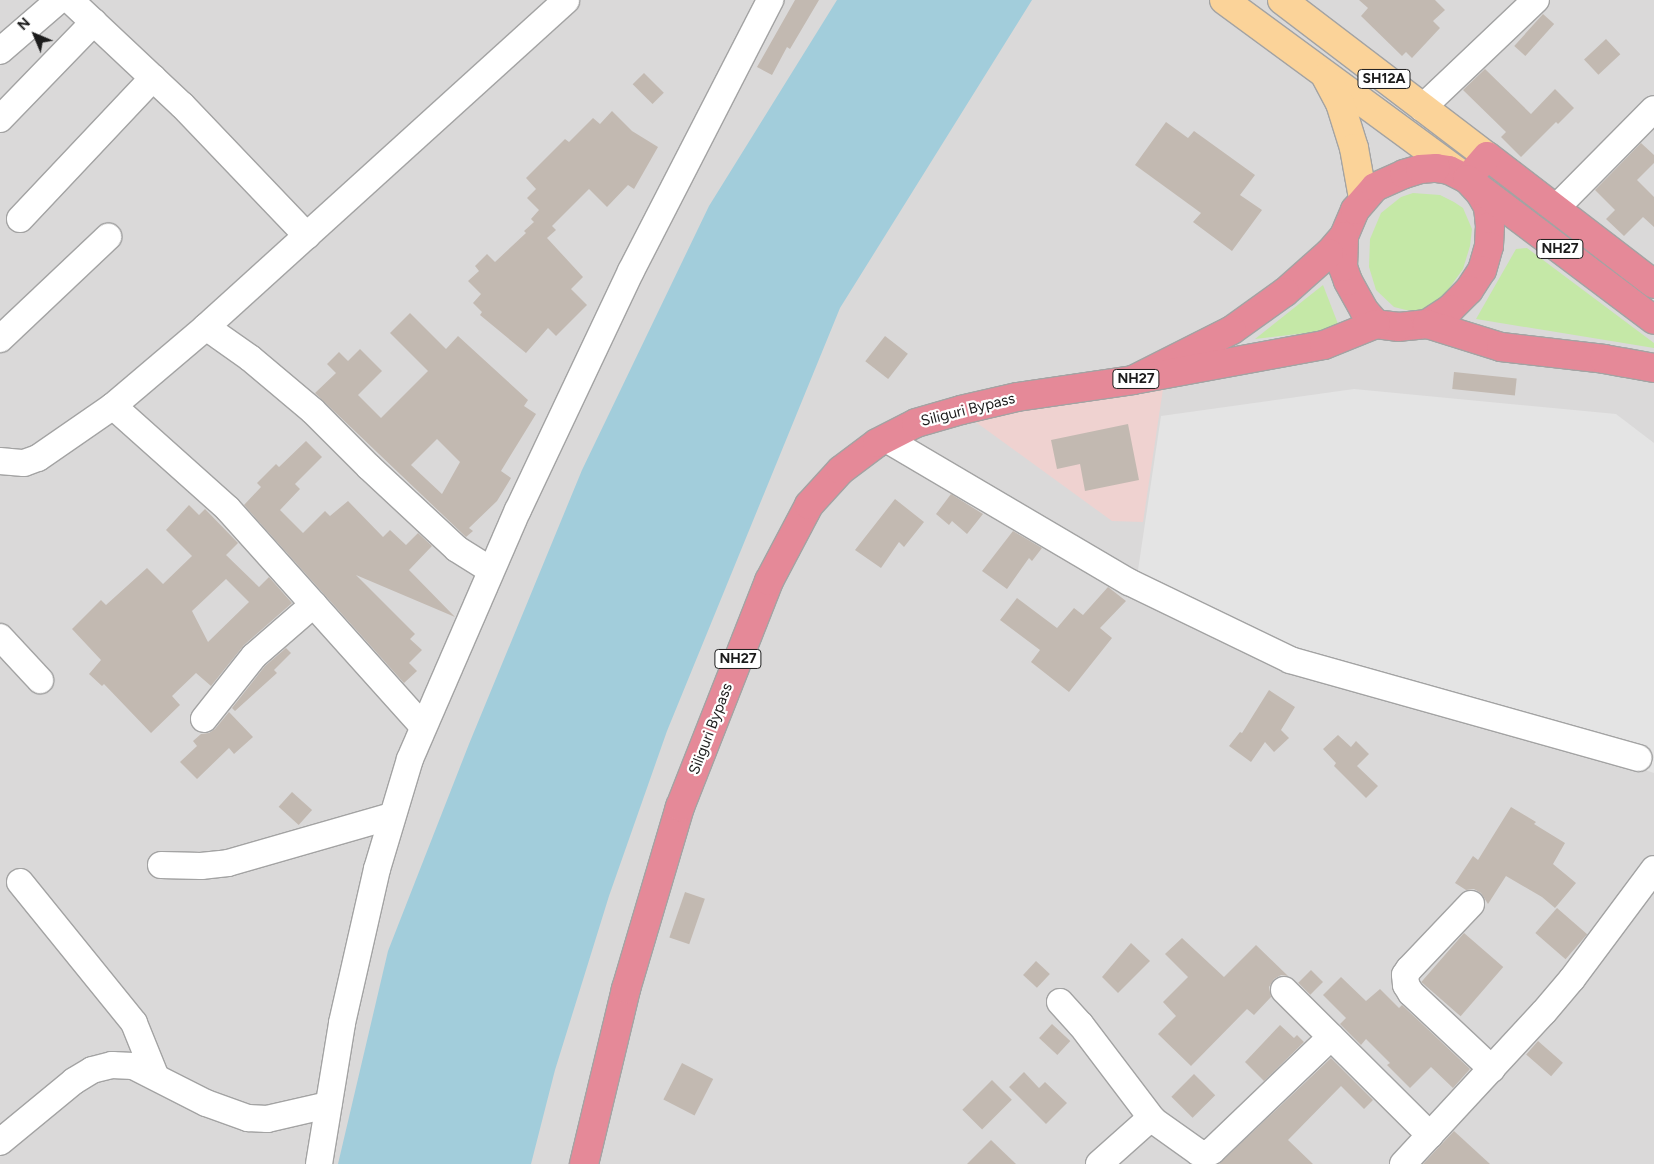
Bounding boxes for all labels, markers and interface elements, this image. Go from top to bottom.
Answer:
north arrow [10,10,60,60]
text: N [14,14,34,34]
road number: SH12A [1356,68,1412,90]
road number: NH27 [1536,238,1584,260]
road number: NH27 [1112,368,1160,390]
street label: Siliguri Bypass [919,390,1017,430]
road number: NH27 [714,648,762,671]
street label: Siliguri Bypass [685,681,737,777]

